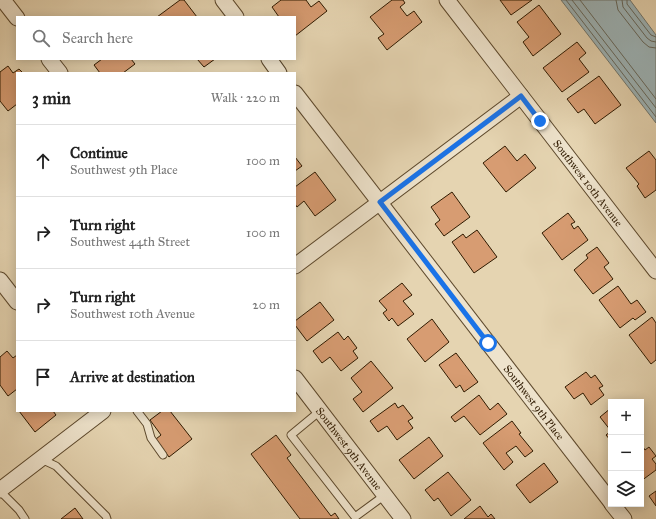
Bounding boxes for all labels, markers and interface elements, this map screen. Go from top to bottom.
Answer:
search box [16,16,296,60]
icon: search [30,27,52,49]
text: Search here [62,29,133,47]
text: 3 min [32,88,71,109]
text: Walk · 220 m [211,90,280,106]
route end [531,112,549,130]
street label: Southwest 10th Avenue [550,137,625,229]
text: Continue [70,144,128,162]
icon: ahead [32,150,54,172]
text: 100 m [246,153,280,169]
text: Southwest 9th Place [70,162,178,178]
text: Turn right [70,216,135,234]
icon: right [32,222,54,244]
text: 100 m [246,225,280,241]
text: Southwest 44th Street [70,234,190,250]
text: Turn right [70,288,135,306]
icon: right [32,294,54,316]
text: 20 m [252,297,280,313]
text: Southwest 10th Avenue [70,306,195,322]
route start [479,334,497,352]
street label: Southwest 9th Place [501,363,567,443]
icon: arrive [32,366,54,388]
text: Arrive at destination [70,368,195,386]
map controls [608,399,644,507]
button: + [608,399,644,435]
street label: Southwest 9th Avenue [313,405,385,493]
button: − [608,435,644,471]
button: layers [608,471,644,507]

